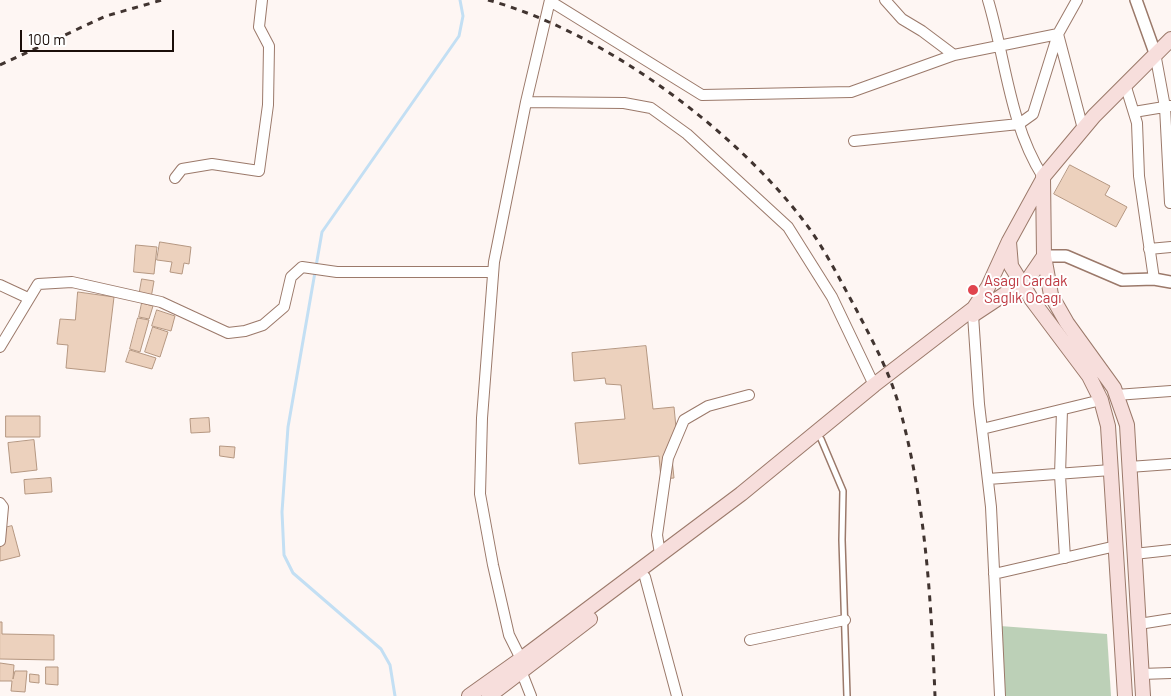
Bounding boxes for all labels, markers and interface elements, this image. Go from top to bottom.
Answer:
scale bar [22,20,176,52]
text: 100 m [28,30,66,48]
place label: Asagı Cardak Saglık Ocagı [984,272,1068,307]
marker: Asagı Cardak Saglık Ocagı [966,283,980,297]

